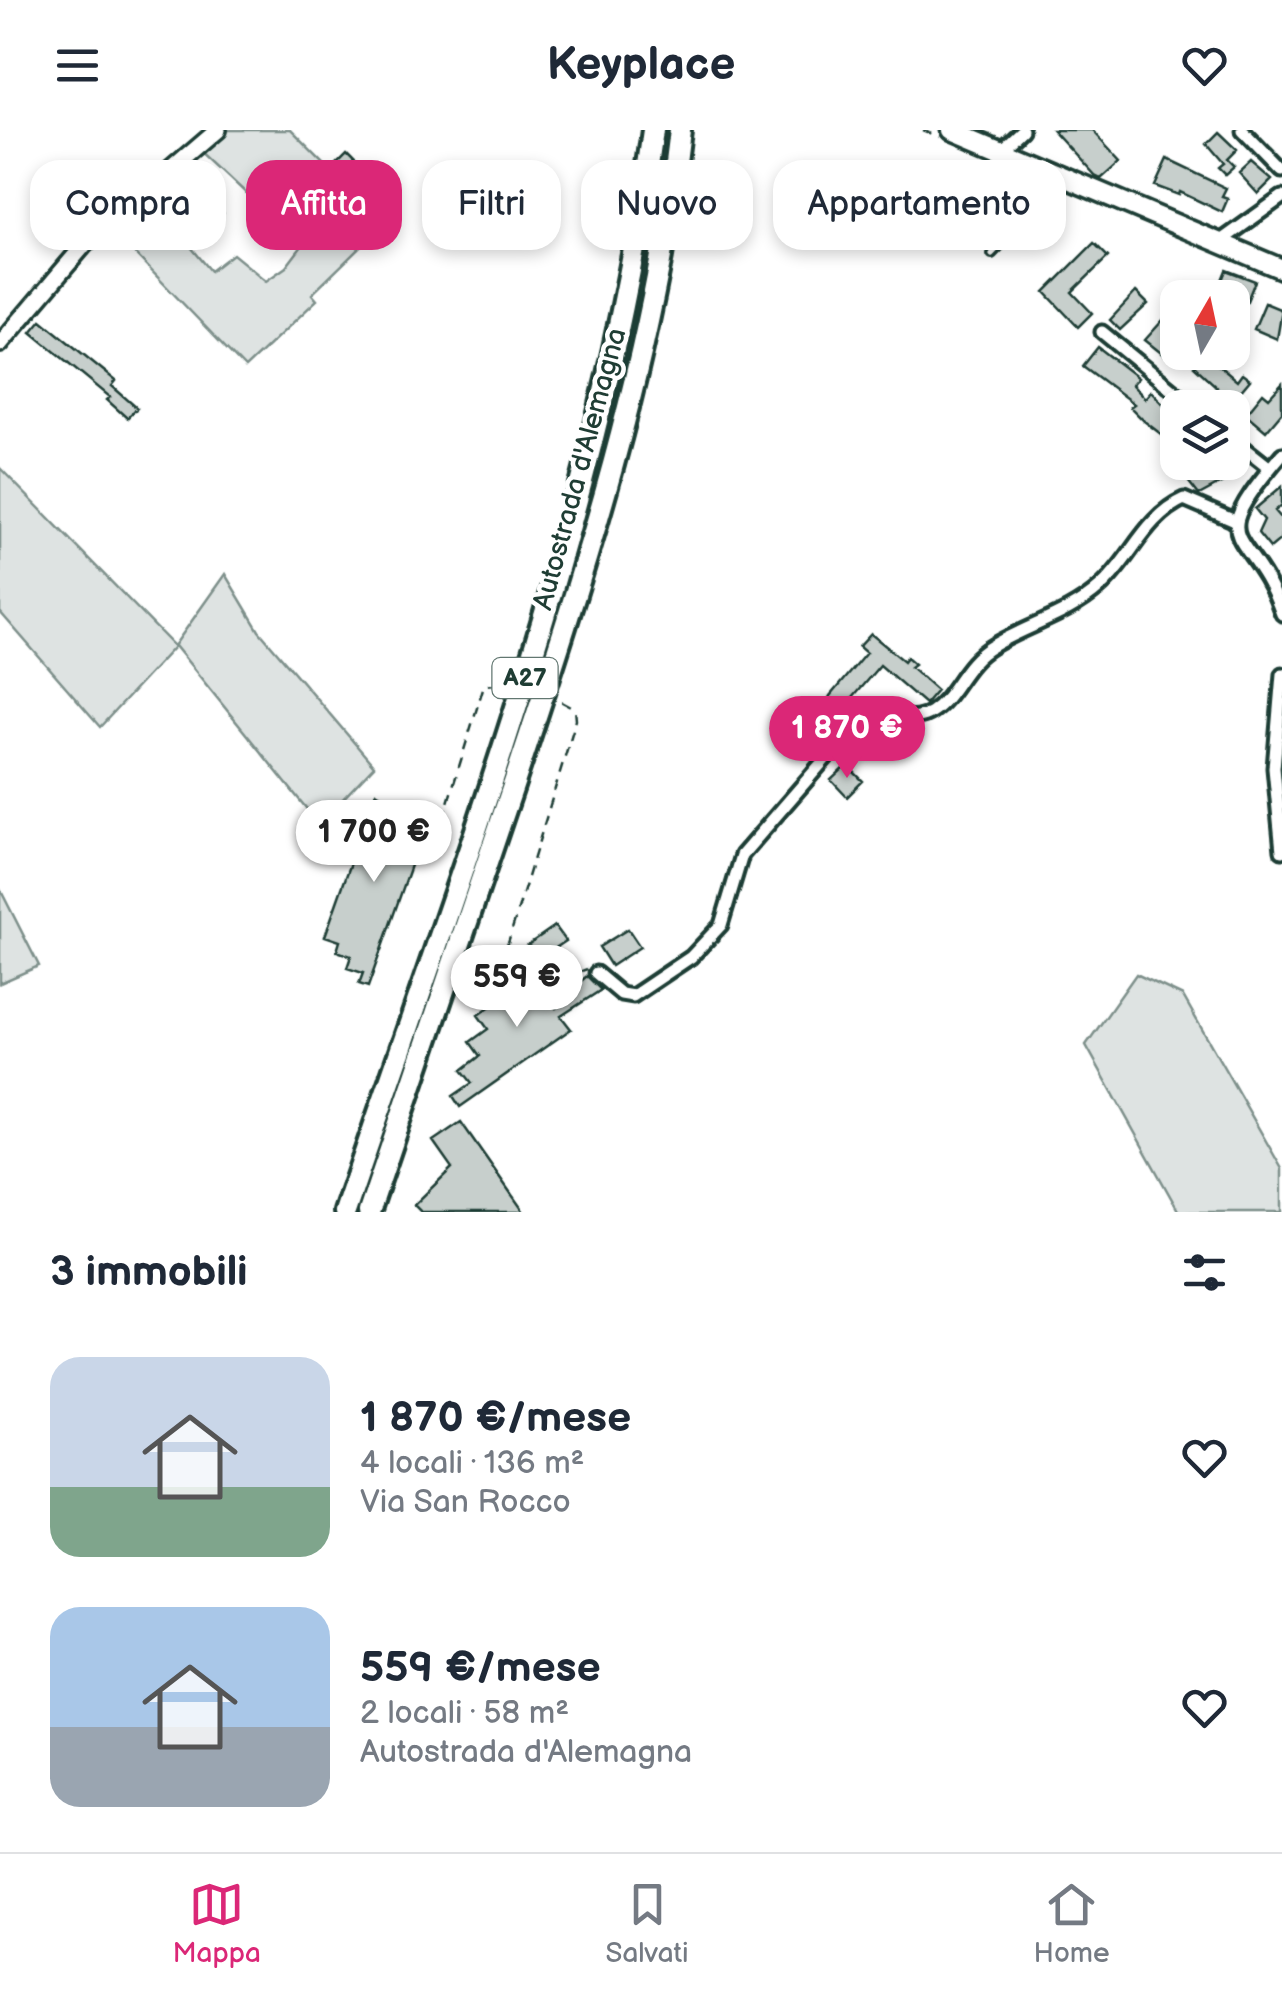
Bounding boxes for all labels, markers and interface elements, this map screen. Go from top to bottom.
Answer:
icon: menu [50,38,105,93]
text: Keyplace [547,38,735,93]
icon: heart [1177,38,1232,93]
chip: Compra [30,160,226,250]
chip: Affitta [246,160,402,250]
chip: Filtri [422,160,561,250]
chip: Nuovo [581,160,753,250]
chip: Appartamento [773,160,1066,250]
north arrow [1160,280,1250,370]
map controls [1160,280,1250,480]
street label: Autostrada d'Alemagna [526,324,634,614]
button: layers [1160,390,1250,480]
road number: A27 [492,658,558,698]
pin: 1 870 € [755,696,939,781]
text: 1 870 € [791,709,903,748]
pin: 1 700 € [282,800,466,885]
text: 1 700 € [318,813,430,852]
pin: 559 € [447,945,587,1030]
text: 559 € [473,958,561,997]
icon: filters [1177,1245,1232,1300]
text: 3 immobili [50,1247,248,1298]
text: 1 870 €/mese [360,1393,631,1444]
icon: home [130,1397,250,1517]
icon: heart [1177,1430,1232,1485]
text: 4 locali · 136 m² [360,1444,584,1483]
text: Via San Rocco [360,1483,571,1522]
text: 559 €/mese [360,1643,601,1694]
icon: home [130,1647,250,1767]
icon: heart [1177,1680,1232,1735]
text: 2 locali · 58 m² [360,1694,569,1733]
text: Autostrada d'Alemagna [360,1733,692,1772]
tab: Mappa [172,1877,261,1970]
tab: Salvati [606,1877,689,1970]
tab: Home [1033,1877,1110,1970]

